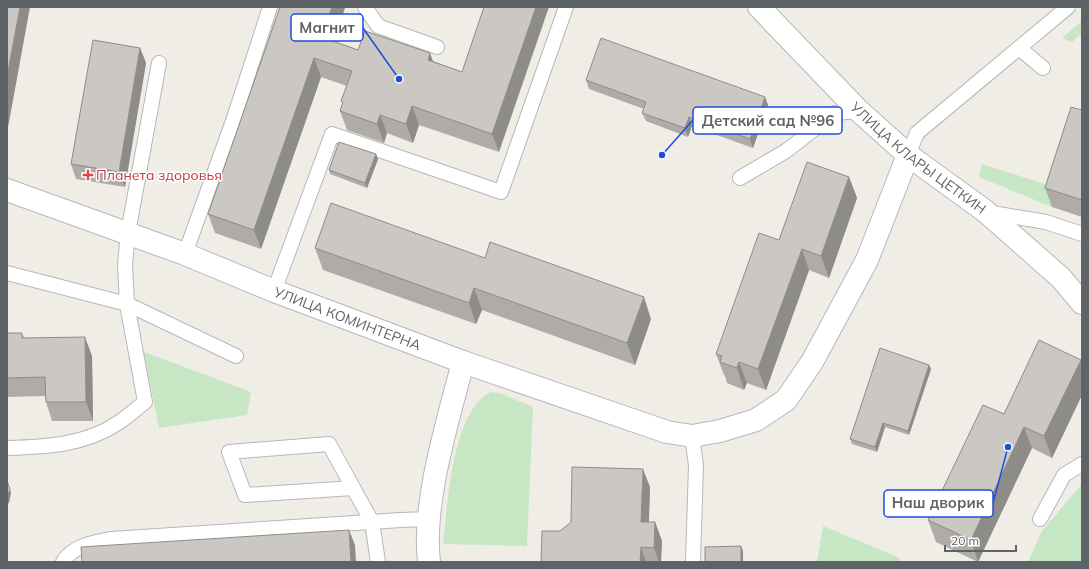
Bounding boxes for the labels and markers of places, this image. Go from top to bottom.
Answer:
callout: Магнит [291,14,363,41]
callout: Детский сад №96 [693,107,842,134]
place label: Планета здоровья [96,166,222,184]
marker: Планета здоровья [83,170,93,180]
callout: Наш дворик [884,490,993,517]

